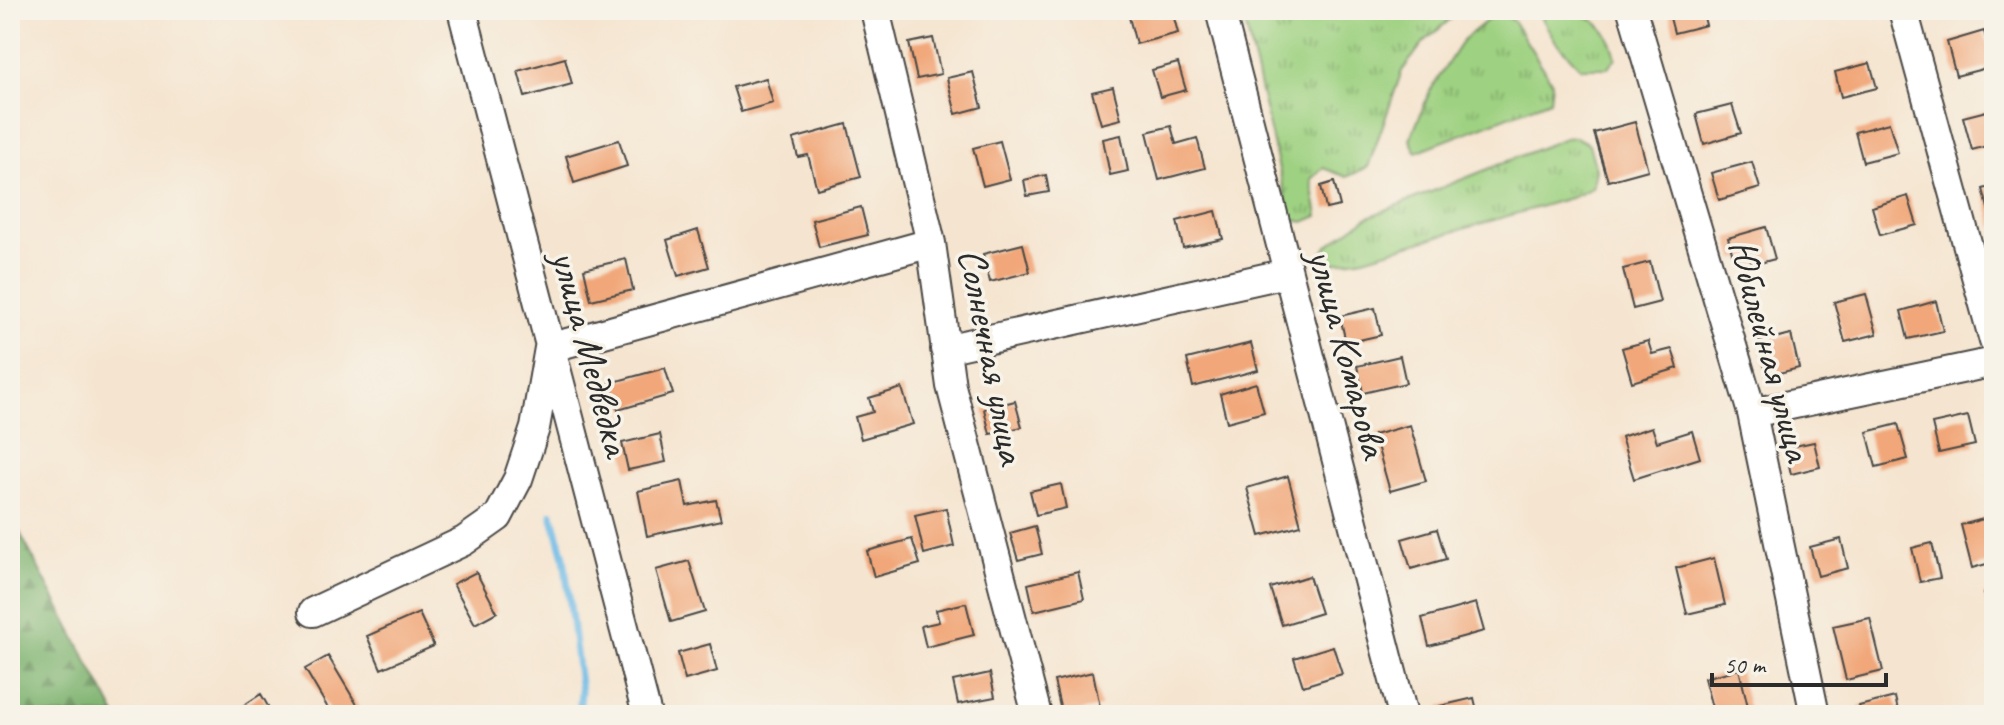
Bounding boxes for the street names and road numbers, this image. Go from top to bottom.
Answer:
street label: Юбилейная улица [1716,234,1824,469]
street label: улица Комарова [1296,242,1400,465]
street label: улица Медведка [539,243,643,465]
street label: Солнечная улица [947,244,1038,471]

